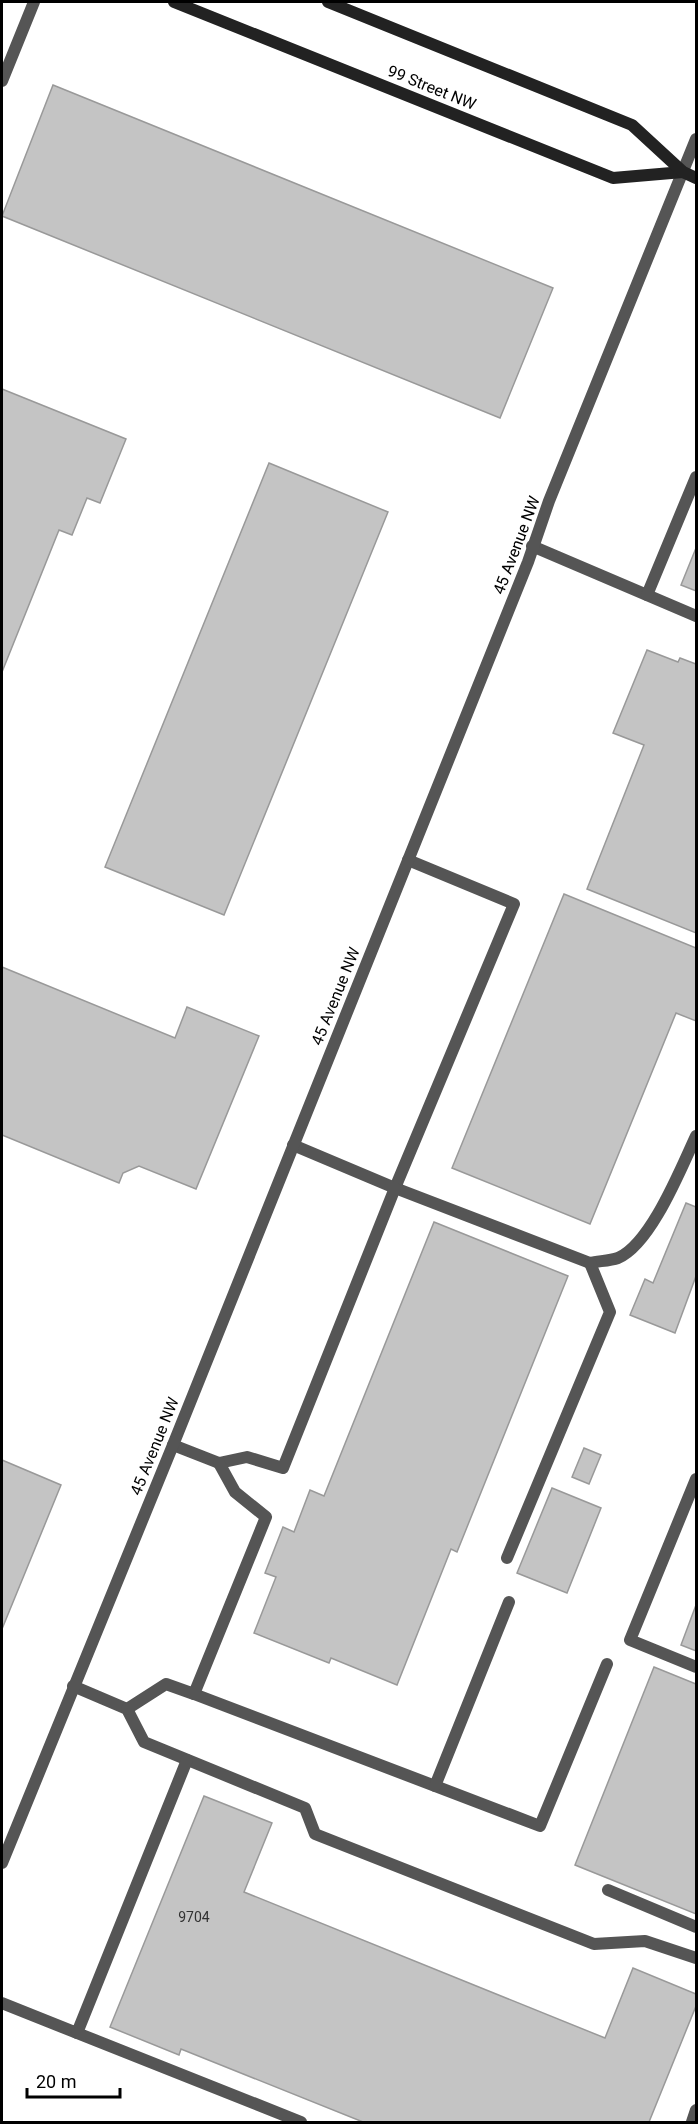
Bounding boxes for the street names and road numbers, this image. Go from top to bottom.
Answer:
street label: 99 Street NW [385,61,479,114]
street label: 45 Avenue NW [489,493,544,597]
street label: 45 Avenue NW [307,944,364,1048]
street label: 45 Avenue NW [126,1394,183,1498]

